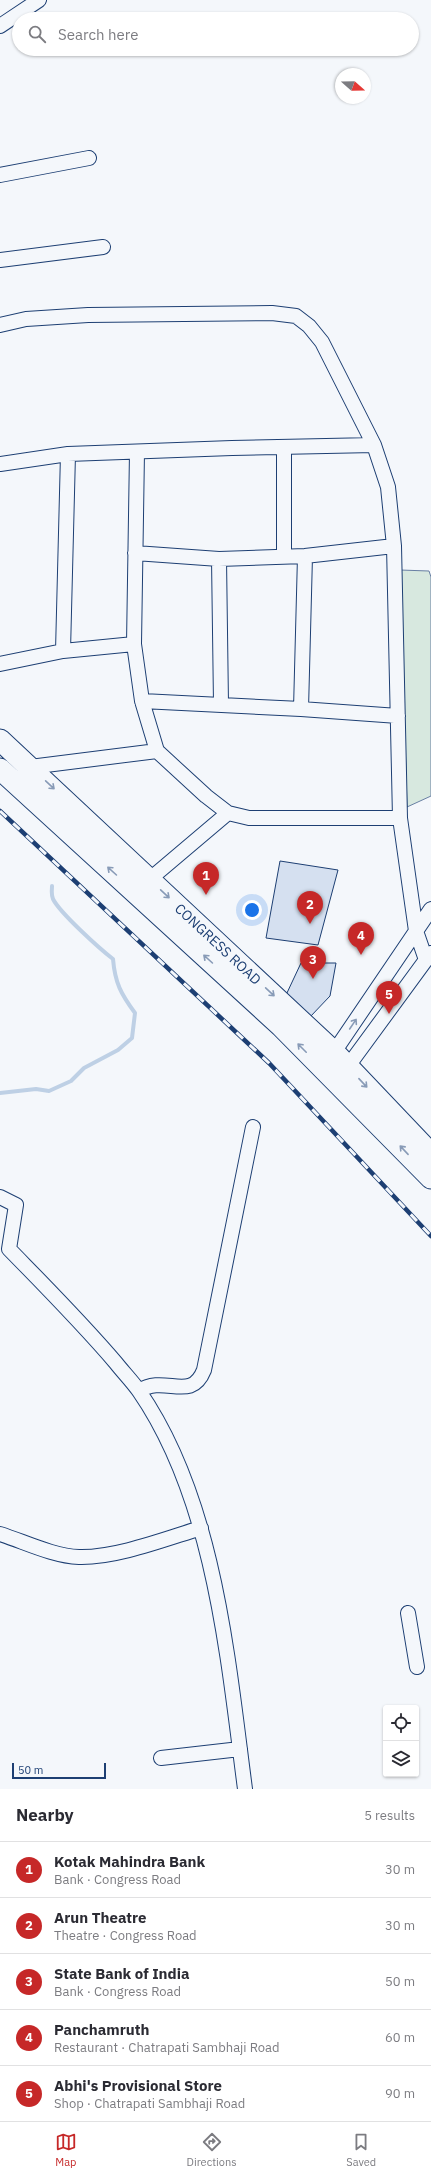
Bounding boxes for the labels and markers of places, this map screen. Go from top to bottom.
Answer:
pin: 1 [193,862,219,895]
pin: 2 [297,891,323,924]
pin: 4 [348,922,374,955]
pin: 3 [300,946,326,979]
pin: 5 [376,981,402,1014]

